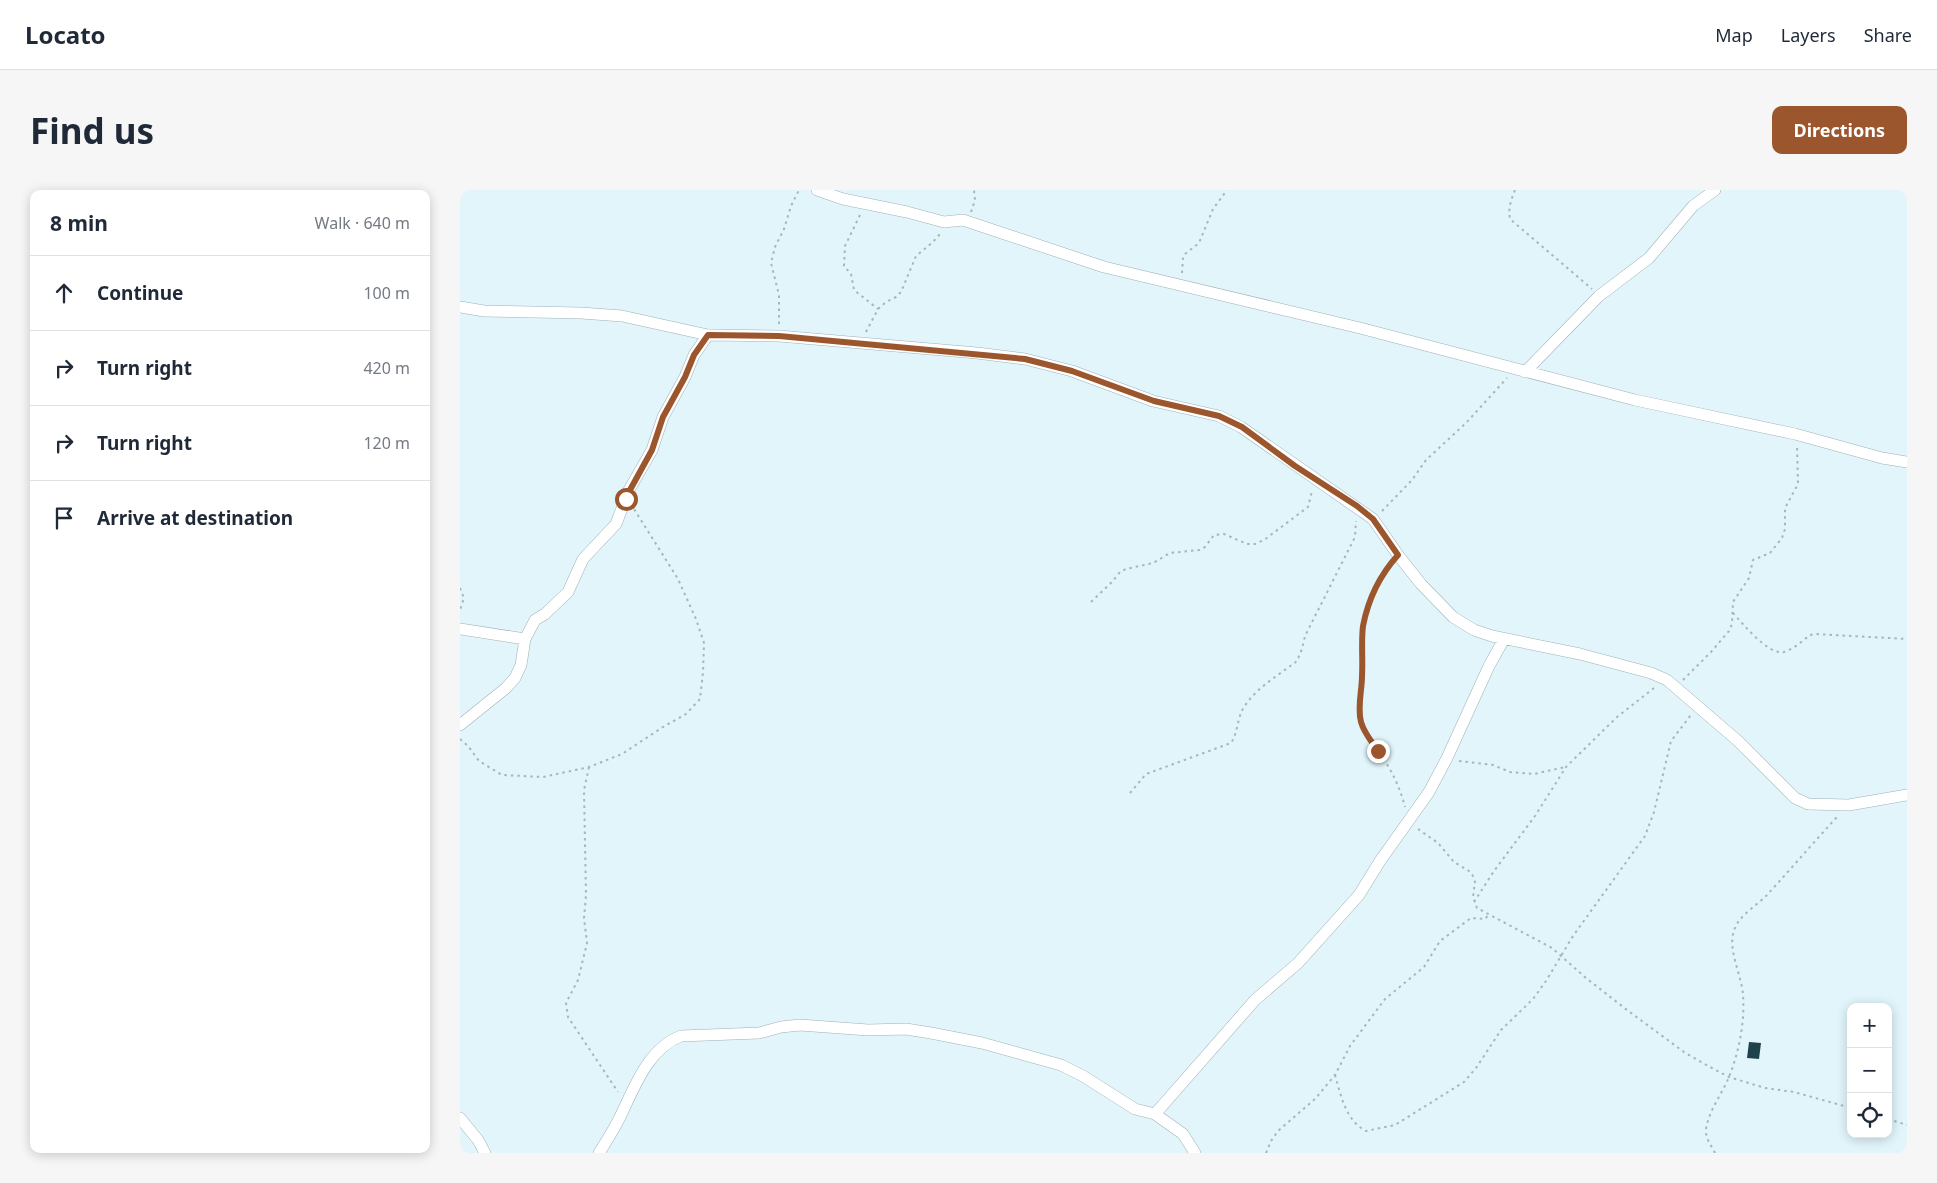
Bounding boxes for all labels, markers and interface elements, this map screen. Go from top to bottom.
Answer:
text: Locato [25,18,106,51]
text: Map [1715,23,1753,47]
text: Layers [1781,23,1836,47]
text: Share [1864,23,1912,47]
button: Directions [1772,106,1907,154]
text: Find us [30,107,154,154]
text: 8 min [50,209,108,237]
text: Walk · 640 m [315,212,410,234]
icon: ahead [50,279,78,307]
text: Continue [97,280,183,306]
text: 100 m [363,282,410,304]
icon: right [50,354,78,382]
text: Turn right [97,355,192,381]
text: 420 m [363,357,410,379]
icon: right [50,429,78,457]
text: Turn right [97,430,192,456]
text: 120 m [363,432,410,454]
route start [615,488,638,511]
icon: arrive [50,504,78,532]
text: Arrive at destination [97,505,293,531]
route end [1367,740,1390,763]
map controls [1847,1003,1892,1138]
button: + [1847,1003,1892,1048]
button: − [1847,1048,1892,1093]
button: locate [1847,1093,1892,1138]

